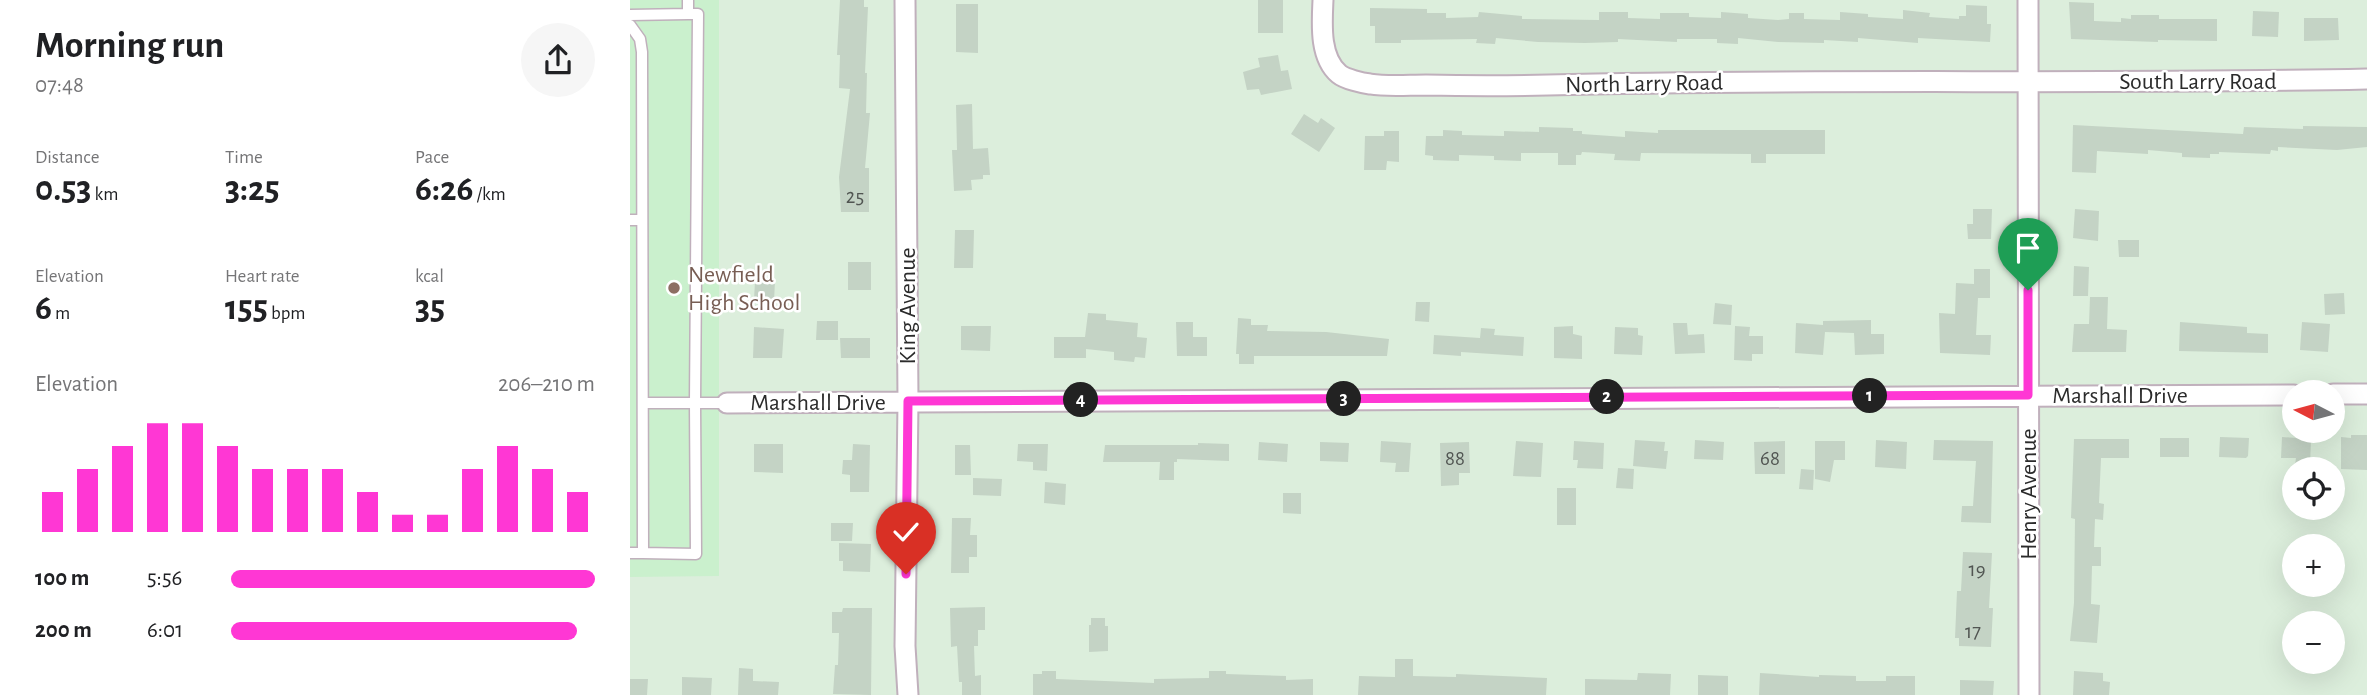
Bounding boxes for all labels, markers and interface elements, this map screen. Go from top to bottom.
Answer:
button: share [521,23,595,97]
text: Morning run [35,27,224,65]
street label: South Larry Road [2119,70,2277,94]
street label: North Larry Road [1565,71,1723,97]
text: 07:48 [35,74,84,97]
text: Distance [35,148,99,167]
text: Time [225,148,263,167]
text: Pace [415,148,449,167]
text: 0.53 [35,172,91,207]
text: 3:25 [225,172,280,207]
text: 6:26 [415,172,473,207]
text: km [91,185,118,204]
text: /km [473,185,506,204]
house number: 25 [846,186,864,207]
pin [1998,218,2058,290]
icon: arrive [2009,229,2047,267]
street label: King Avenue [896,248,920,364]
place label: Newfield High School [688,263,800,315]
text: Elevation [35,267,104,286]
text: Heart rate [225,267,300,286]
text: kcal [415,267,444,286]
marker: Newfield High School [666,280,682,296]
text: 6 [35,291,52,326]
text: 155 [225,291,268,326]
text: 35 [415,291,445,326]
text: m [52,304,70,323]
text: bpm [268,304,305,323]
text: Elevation [35,373,118,396]
text: 206–210 m [498,373,595,396]
pin: 1 [1852,378,1888,414]
pin: 2 [1590,380,1625,414]
north arrow [2282,380,2345,443]
map controls [2282,380,2345,674]
pin: 4 [1064,382,1098,418]
pin: 3 [1326,382,1362,416]
street label: Marshall Drive [2052,384,2188,408]
text: 1 [1866,386,1873,405]
text: 2 [1602,387,1611,406]
text: 3 [1339,389,1348,408]
text: 4 [1076,390,1085,409]
street label: Marshall Drive [750,391,886,415]
street label: Henry Avenue [2017,428,2041,560]
house number: 88 [1445,448,1465,469]
house number: 68 [1760,448,1780,469]
button: locate [2282,457,2345,520]
pin [876,502,936,574]
icon: check [887,513,925,551]
button: + [2282,534,2345,597]
house number: 19 [1968,559,1986,580]
text: 100 m [35,567,89,590]
text: 5:56 [147,567,182,590]
button: − [2282,611,2345,674]
text: 200 m [35,619,92,642]
text: 6:01 [147,619,183,642]
house number: 17 [1965,621,1981,642]

